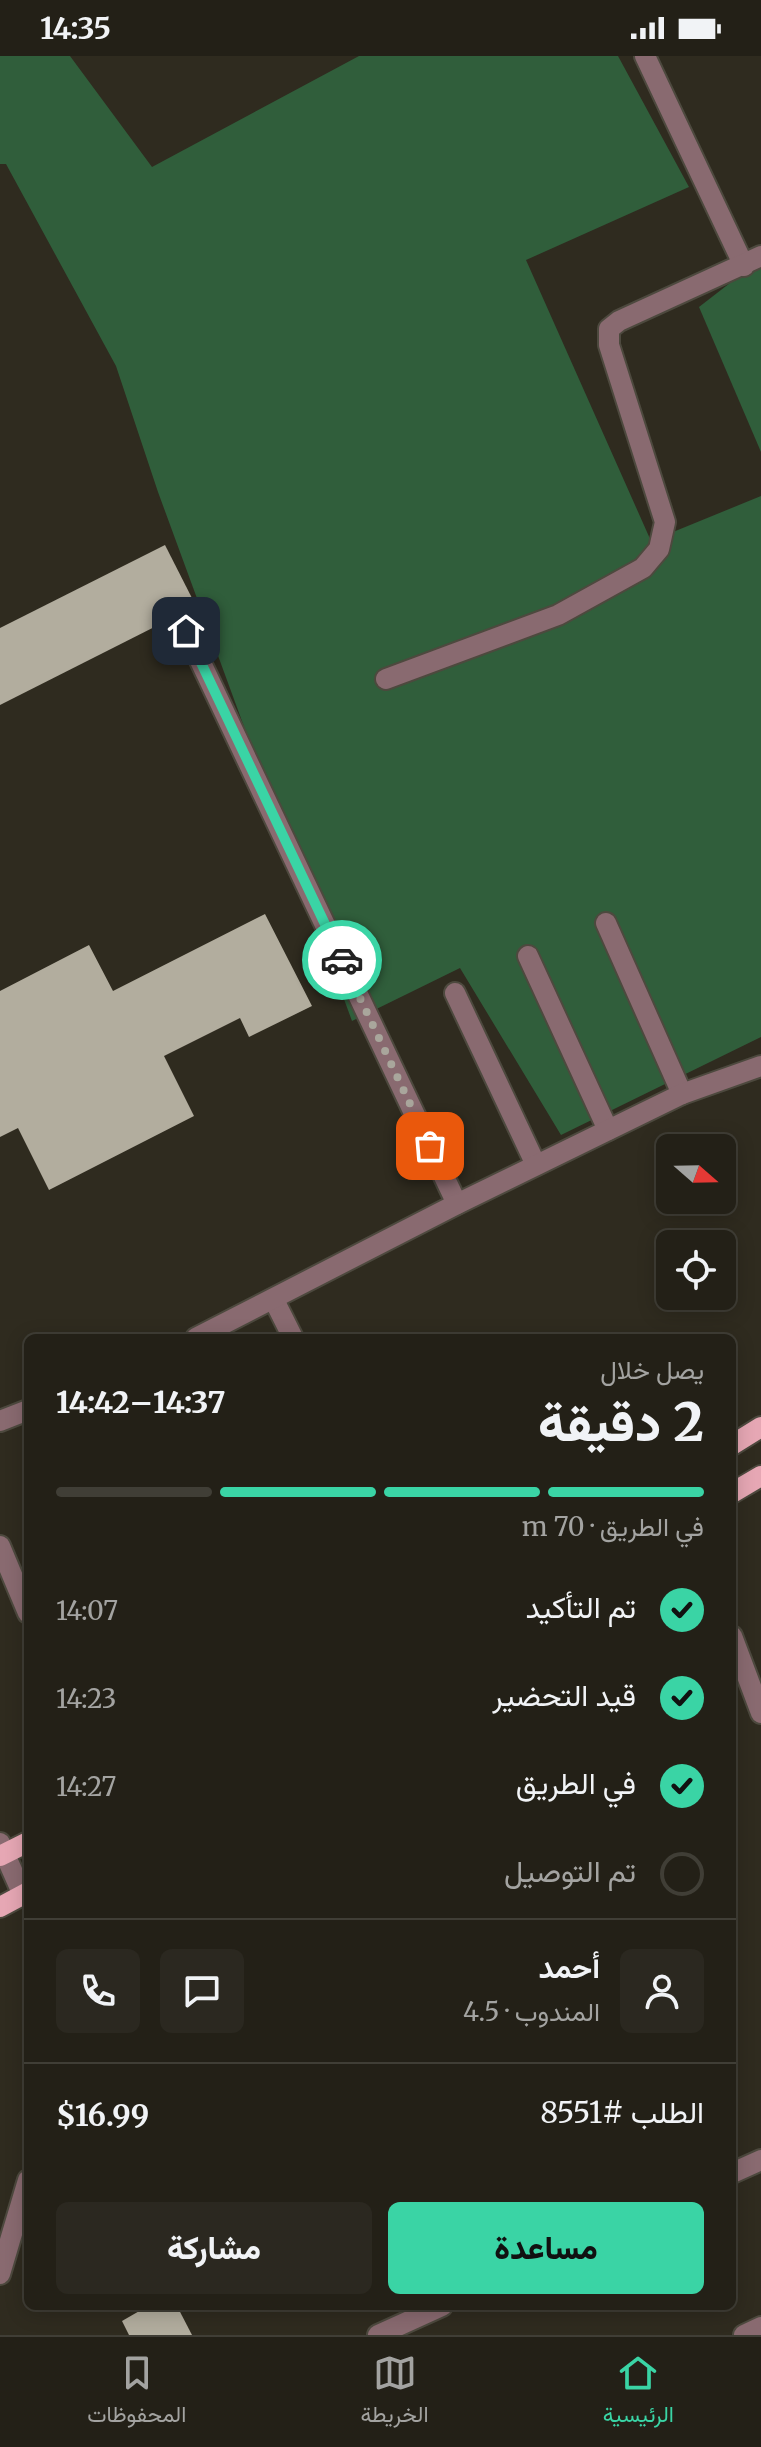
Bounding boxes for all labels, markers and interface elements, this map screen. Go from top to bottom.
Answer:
text: 14:35 [40,9,111,47]
pin [152,597,220,665]
icon: home [164,609,208,653]
courier [302,920,382,1000]
icon: car [320,938,364,982]
pin [396,1112,464,1180]
icon: bag [408,1124,452,1168]
north arrow [656,1134,736,1214]
map controls [656,1134,736,1310]
button: locate [656,1230,736,1310]
text: يصل خلال [600,1353,704,1386]
text: 14:37–14:42 [56,1383,226,1421]
text: 2 دقيقة [538,1390,704,1455]
text: في الطريق · 70 m [522,1510,704,1543]
text: تم التأكيد [526,1588,636,1626]
icon: check [660,1588,704,1632]
text: 14:07 [56,1594,118,1627]
text: قيد التحضير [492,1676,636,1714]
icon: check [660,1676,704,1720]
text: 14:23 [56,1682,116,1715]
text: في الطريق [516,1764,636,1802]
icon: check [660,1764,704,1808]
text: 14:27 [56,1770,116,1803]
text: تم التوصيل [504,1852,636,1890]
text: أحمد [538,1948,600,1986]
button: phone [56,1949,140,2033]
button: chat [160,1949,244,2033]
button: person [620,1949,704,2033]
text: المندوب · 4.5 [463,1995,600,2028]
text: الطلب #8551 [540,2093,704,2131]
text: $16.99 [56,2096,149,2134]
button: مشاركة [56,2202,372,2294]
button: مساعدة [388,2202,704,2294]
tab: المحفوظات [87,2351,186,2434]
tab: الخريطة [360,2351,429,2434]
tab: الرئيسية [603,2351,674,2434]

